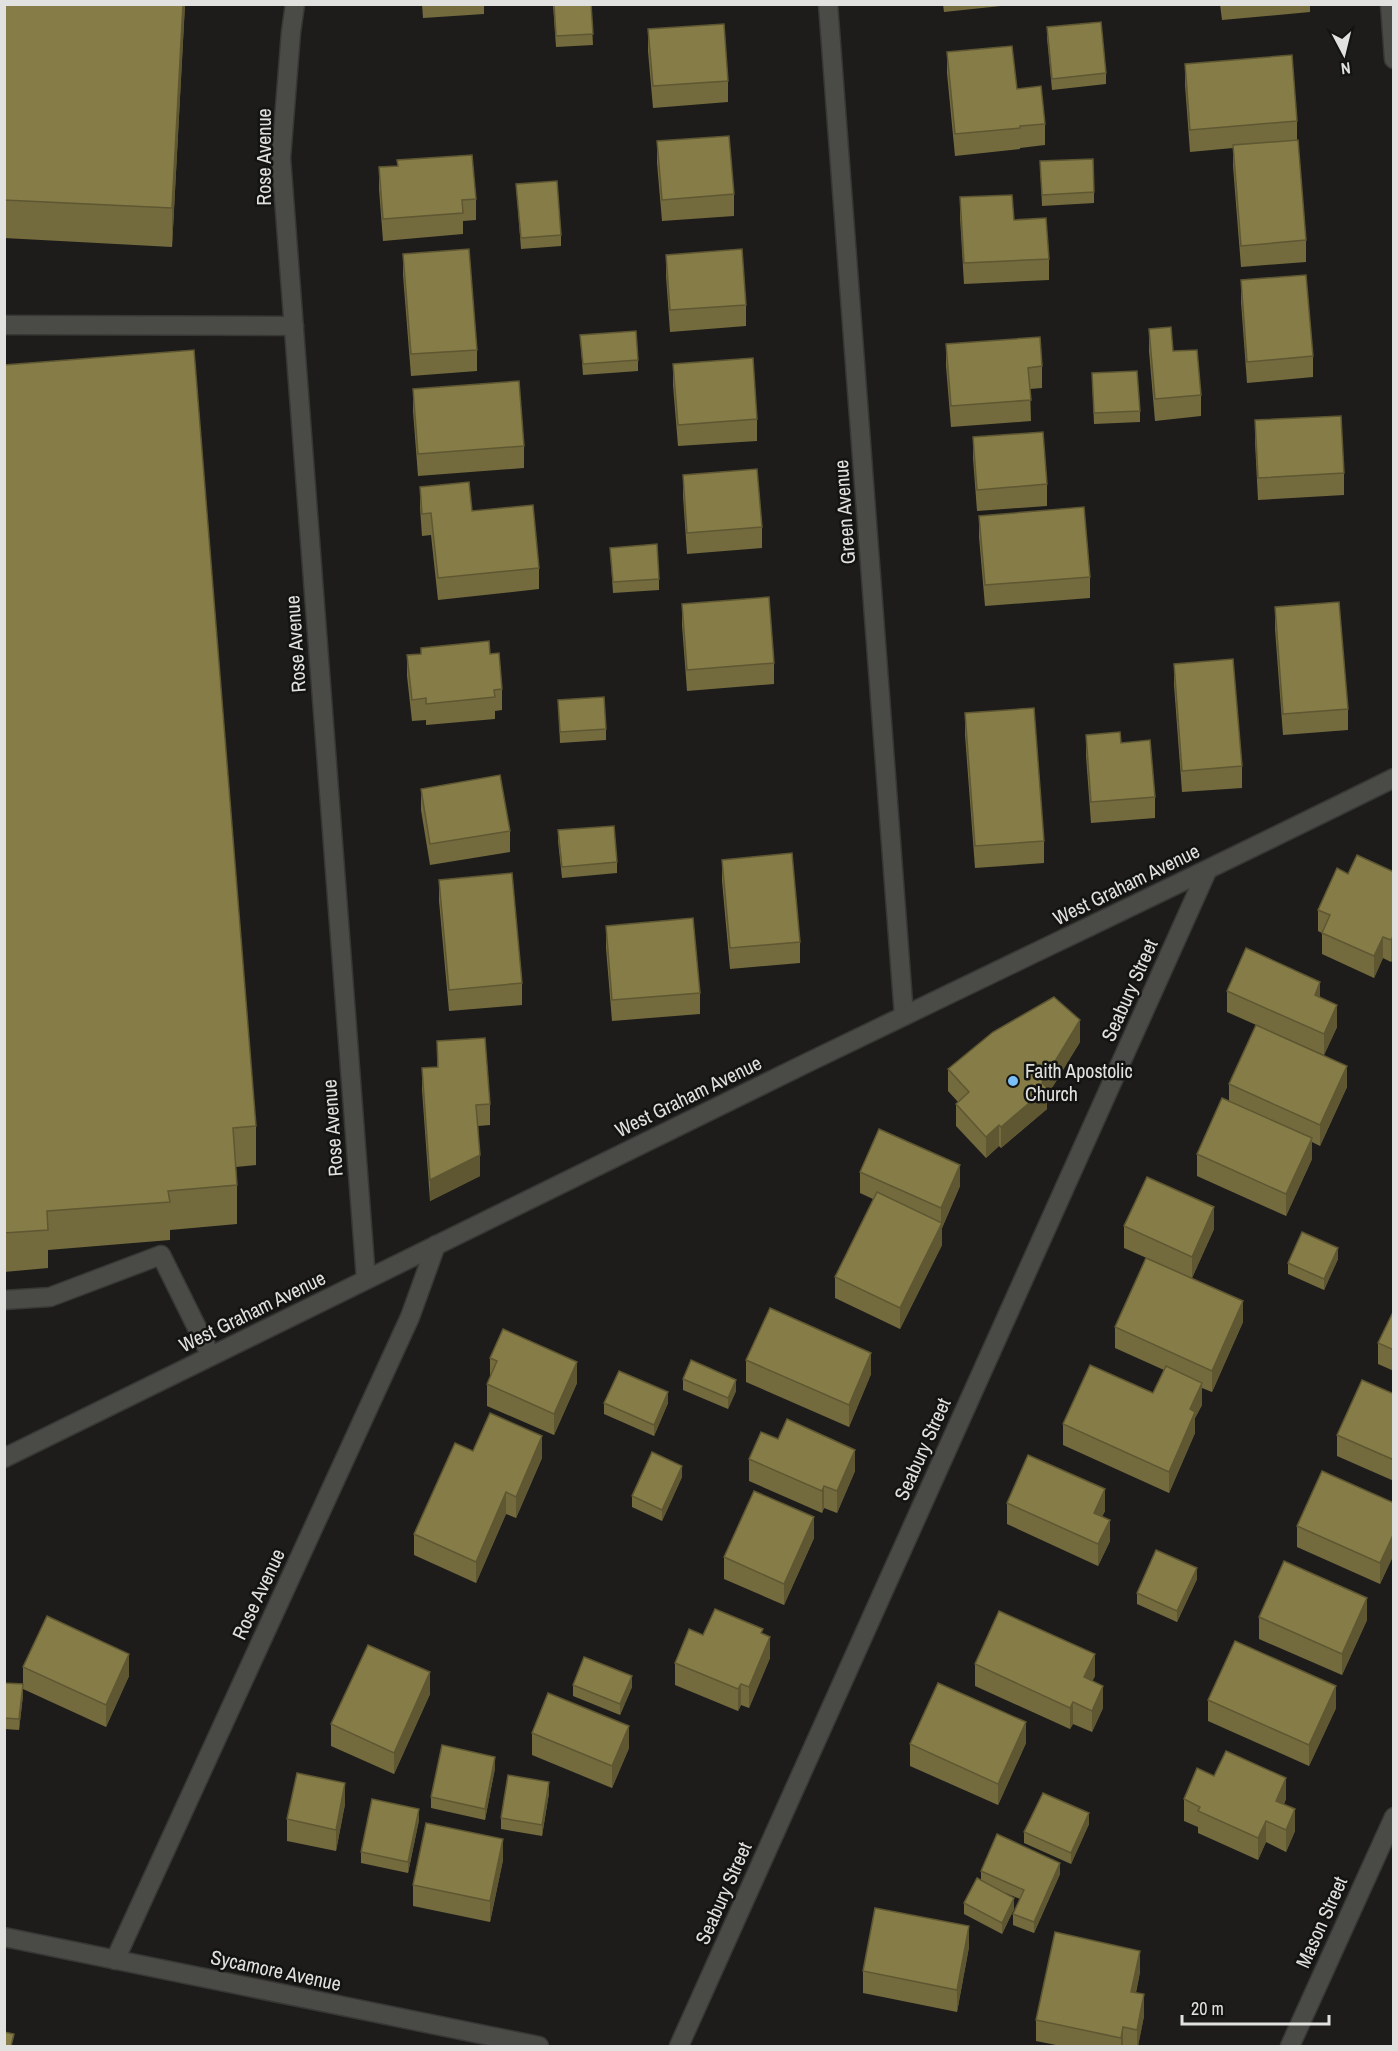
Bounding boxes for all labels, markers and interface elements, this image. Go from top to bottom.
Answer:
north arrow [1314,24,1374,84]
text: N [1340,57,1352,80]
street label: Rose Avenue [250,108,277,206]
street label: Green Avenue [827,459,861,565]
street label: Rose Avenue [278,595,312,693]
street label: West Graham Avenue [1048,837,1204,931]
street label: Seabury Street [1094,934,1164,1045]
street label: West Graham Avenue [610,1049,766,1143]
place label: Faith Apostolic Church [1025,1057,1133,1107]
marker: Faith Apostolic Church [1006,1074,1020,1088]
street label: Rose Avenue [315,1079,349,1177]
street label: West Graham Avenue [174,1264,330,1358]
street label: Seabury Street [887,1393,957,1504]
street label: Rose Avenue [225,1544,291,1644]
street label: Seabury Street [688,1837,758,1948]
street label: Mason Street [1289,1872,1353,1972]
street label: Sycamore Avenue [208,1943,344,1997]
scale bar [1182,1988,1329,2026]
text: 20 m [1191,1996,1224,2021]

